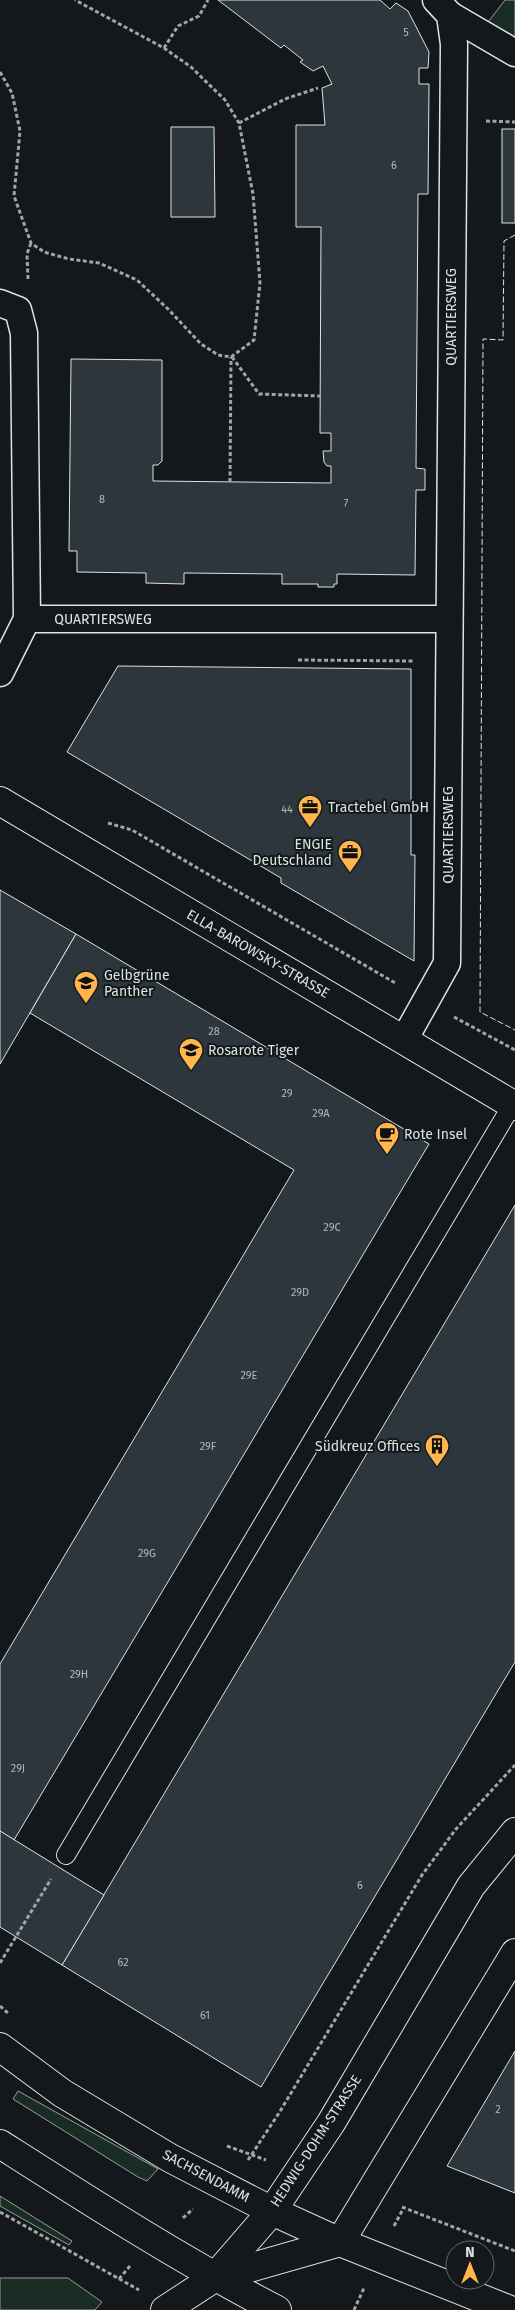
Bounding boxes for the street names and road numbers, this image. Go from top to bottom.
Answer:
street label: QUARTIERSWEG [443,268,460,366]
street label: QUARTIERSWEG [54,611,152,628]
street label: QUARTIERSWEG [440,786,457,884]
street label: ELLA-BAROWSKY-STRASSE [183,906,333,1002]
street label: HEDWIG-DOHM-STRASSE [267,2072,365,2210]
street label: SACHSENDAMM [160,2146,253,2206]

